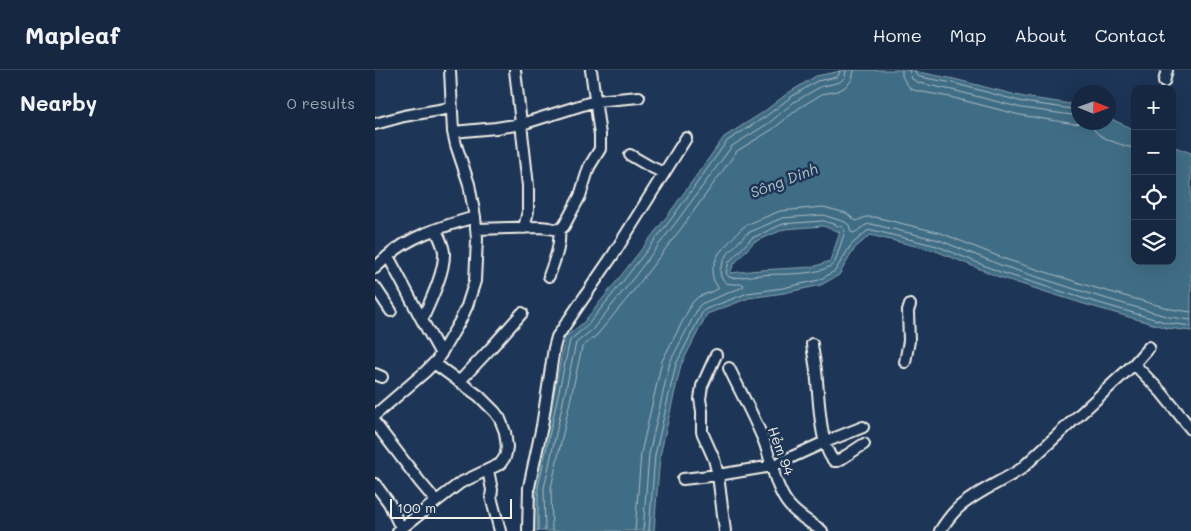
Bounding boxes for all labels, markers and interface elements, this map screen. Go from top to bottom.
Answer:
text: Mapleaf [25,19,120,50]
text: Home [873,23,922,47]
text: Map [950,23,986,47]
text: About [1014,23,1067,47]
text: Contact [1095,23,1166,47]
north arrow [1071,85,1116,130]
map controls [1131,85,1176,265]
button: + [1131,85,1176,130]
text: Nearby [20,89,97,116]
text: 0 results [287,92,355,113]
button: − [1131,130,1176,175]
water label: Sông Dinh [747,158,820,202]
button: locate [1131,175,1176,220]
button: layers [1131,220,1176,265]
street label: Hẻm 94 [764,424,799,479]
scale bar [390,496,513,519]
text: 100 m [397,498,436,517]

